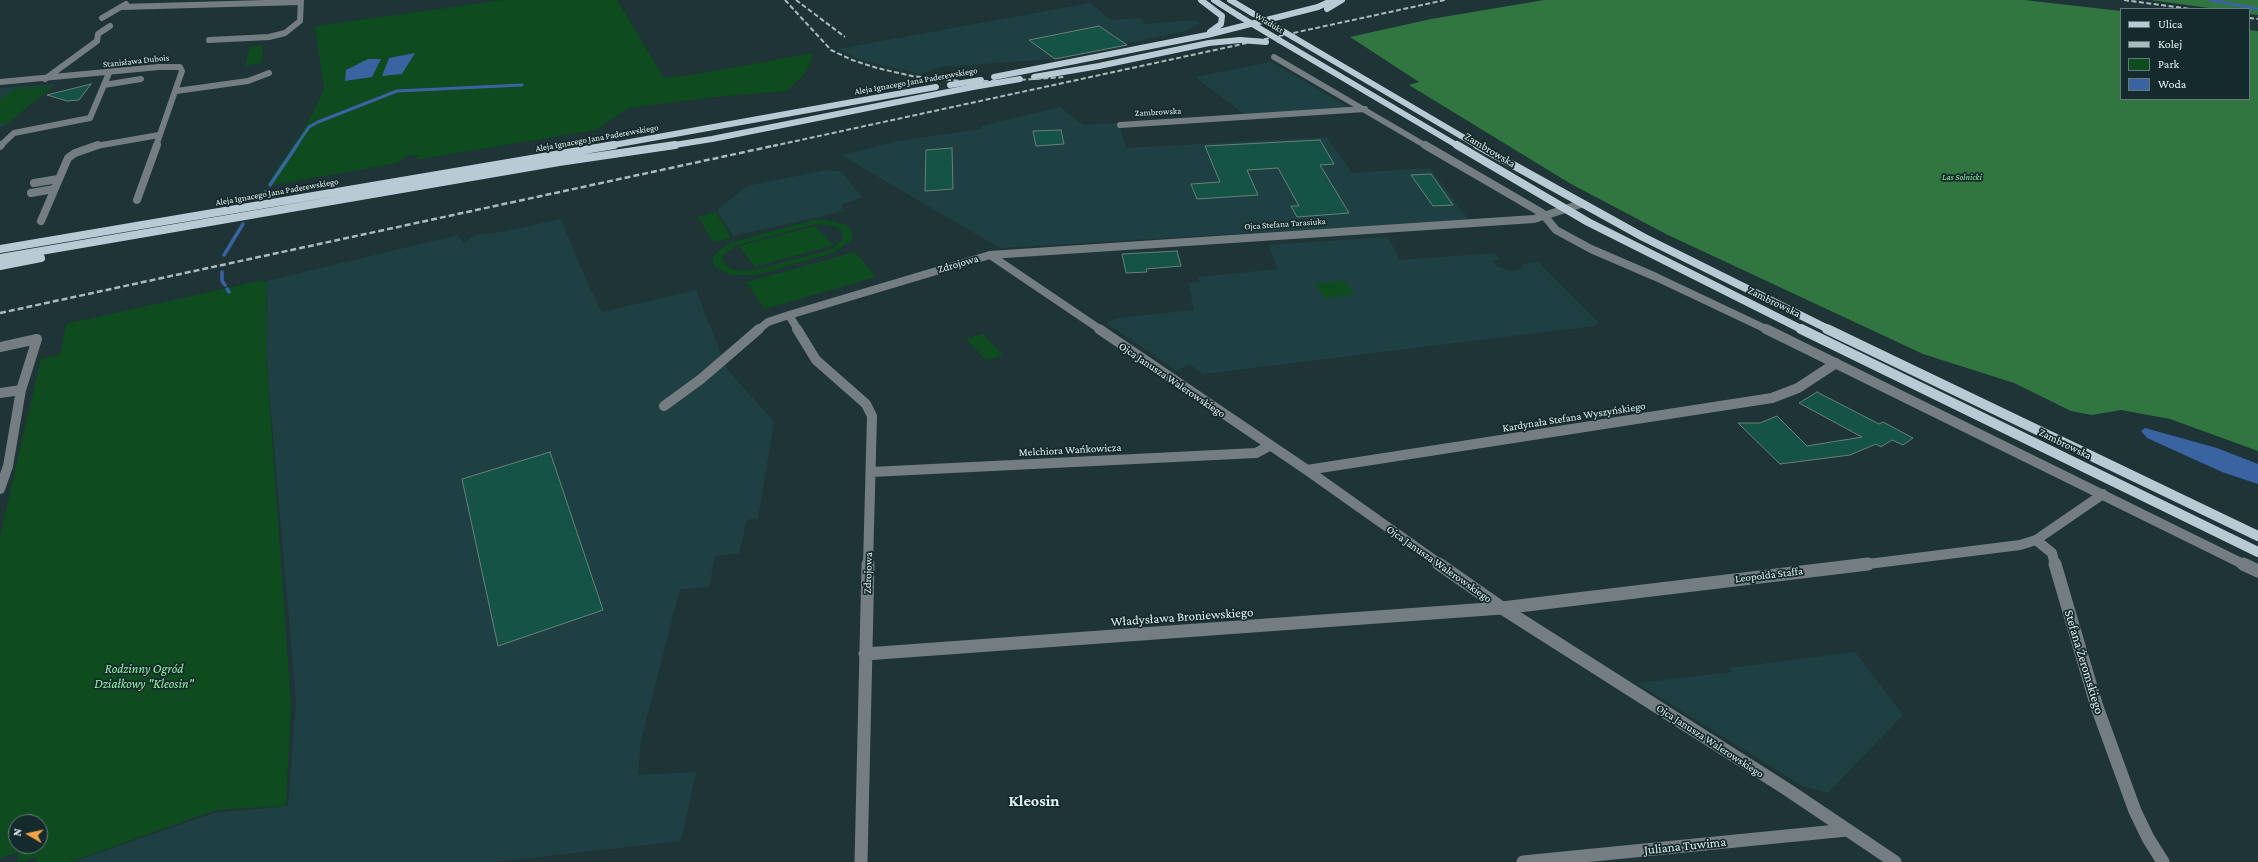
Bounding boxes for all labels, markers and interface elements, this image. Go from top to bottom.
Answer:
legend [2120,8,2250,100]
street label: Wiadukt [1253,10,1285,36]
text: Ulica [2158,17,2183,31]
text: Kolej [2158,37,2182,51]
street label: Stanisława Dubois [102,52,170,70]
text: Park [2158,57,2179,71]
street label: Aleja Ignacego Jana Paderewskiego [854,65,978,97]
text: Woda [2158,77,2186,91]
street label: Zambrowska [1134,105,1182,119]
street label: Aleja Ignacego Jana Paderewskiego [535,122,659,154]
street label: Zambrowska [1462,130,1518,170]
park label: Las Solnicki [1942,172,1982,182]
street label: Aleja Ignacego Jana Paderewskiego [215,176,339,208]
street label: Ojca Stefana Tarasiuka [1244,216,1326,232]
street label: Zdrojowa [936,252,980,276]
street label: Zambrowska [1745,284,1803,320]
street label: Ojca Janusza Walerowskiego [1116,339,1228,421]
street label: Kardynała Stefana Wyszyńskiego [1502,399,1646,435]
street label: Zambrowska [2036,426,2094,462]
street label: Melchiora Wańkowicza [1018,441,1122,459]
street label: Ojca Janusza Walerowskiego [1384,523,1494,605]
street label: Zdrojowa [861,552,875,594]
street label: Leopolda Staffa [1734,564,1804,586]
street label: Władysława Broniewskiego [1110,604,1254,630]
street label: Stefana Żeromskiego [2061,608,2107,716]
park label: Rodzinny Ogród Działkowy "Kleosin" [94,661,194,692]
street label: Ojca Janusza Walerowskiego [1654,701,1766,781]
district label: Kleosin [1009,791,1059,811]
north arrow [8,814,48,854]
text: N [11,828,24,837]
street label: Juliana Tuwima [1643,834,1727,858]

